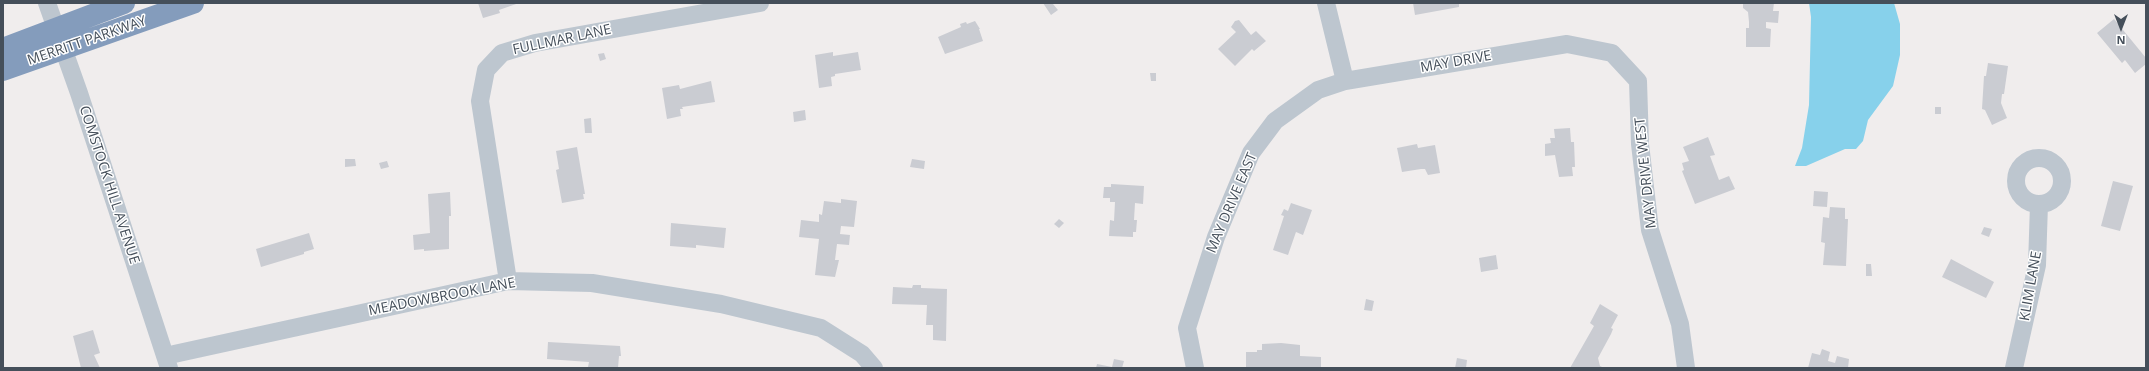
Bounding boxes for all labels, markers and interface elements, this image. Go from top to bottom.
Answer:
north arrow [2101,8,2141,48]
street label: MERRITT PARKWAY [25,13,149,69]
street label: FULLMAR LANE [511,21,613,59]
text: N [2117,33,2125,48]
street label: MAY DRIVE [1419,47,1493,77]
street label: COMSTOCK HILL AVENUE [75,104,143,266]
street label: MAY DRIVE WEST [1632,117,1660,229]
street label: MAY DRIVE EAST [1203,150,1261,256]
street label: KLIM LANE [2017,250,2045,322]
street label: MEADOWBROOK LANE [367,275,517,319]

